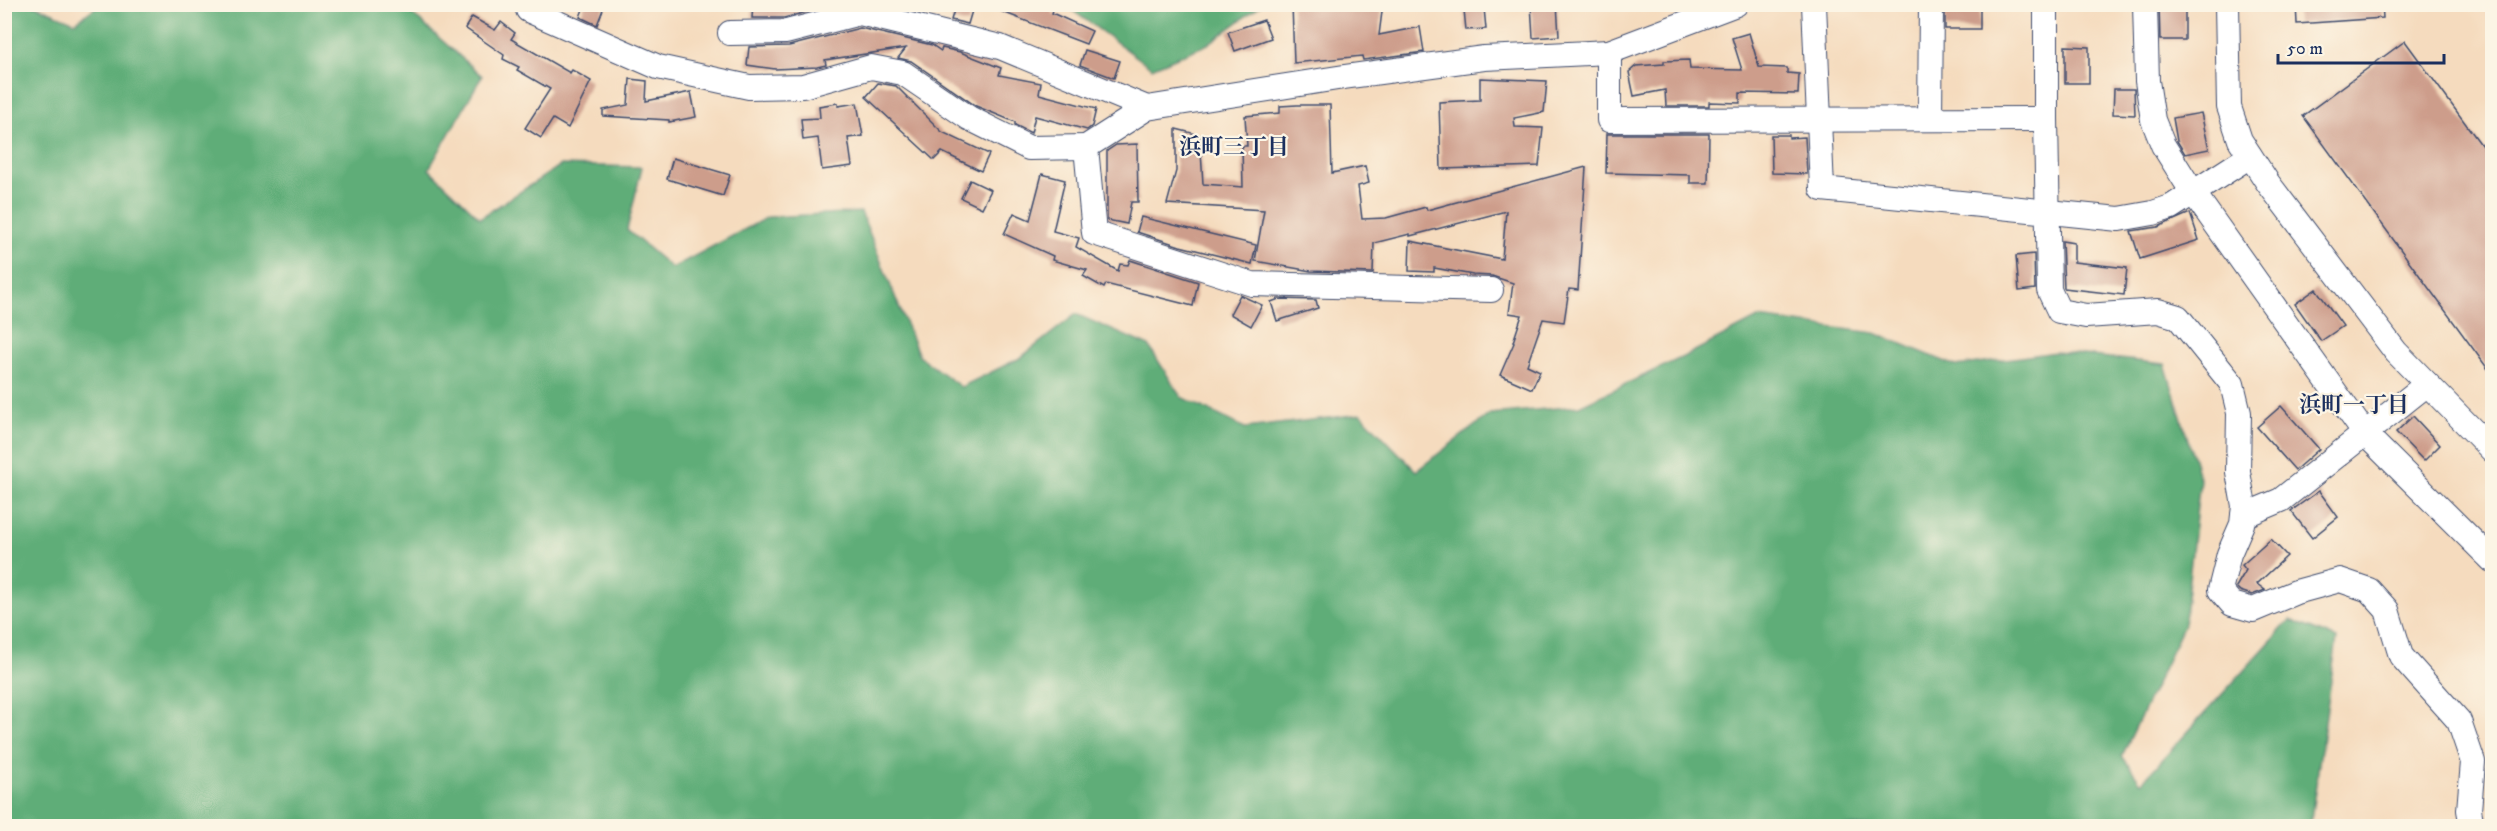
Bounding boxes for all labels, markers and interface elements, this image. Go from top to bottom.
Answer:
scale bar [2278,27,2444,65]
text: 50 m [2287,38,2323,60]
district label: 浜町三丁目 [1179,134,1289,161]
district label: 浜町一丁目 [2299,392,2409,419]

